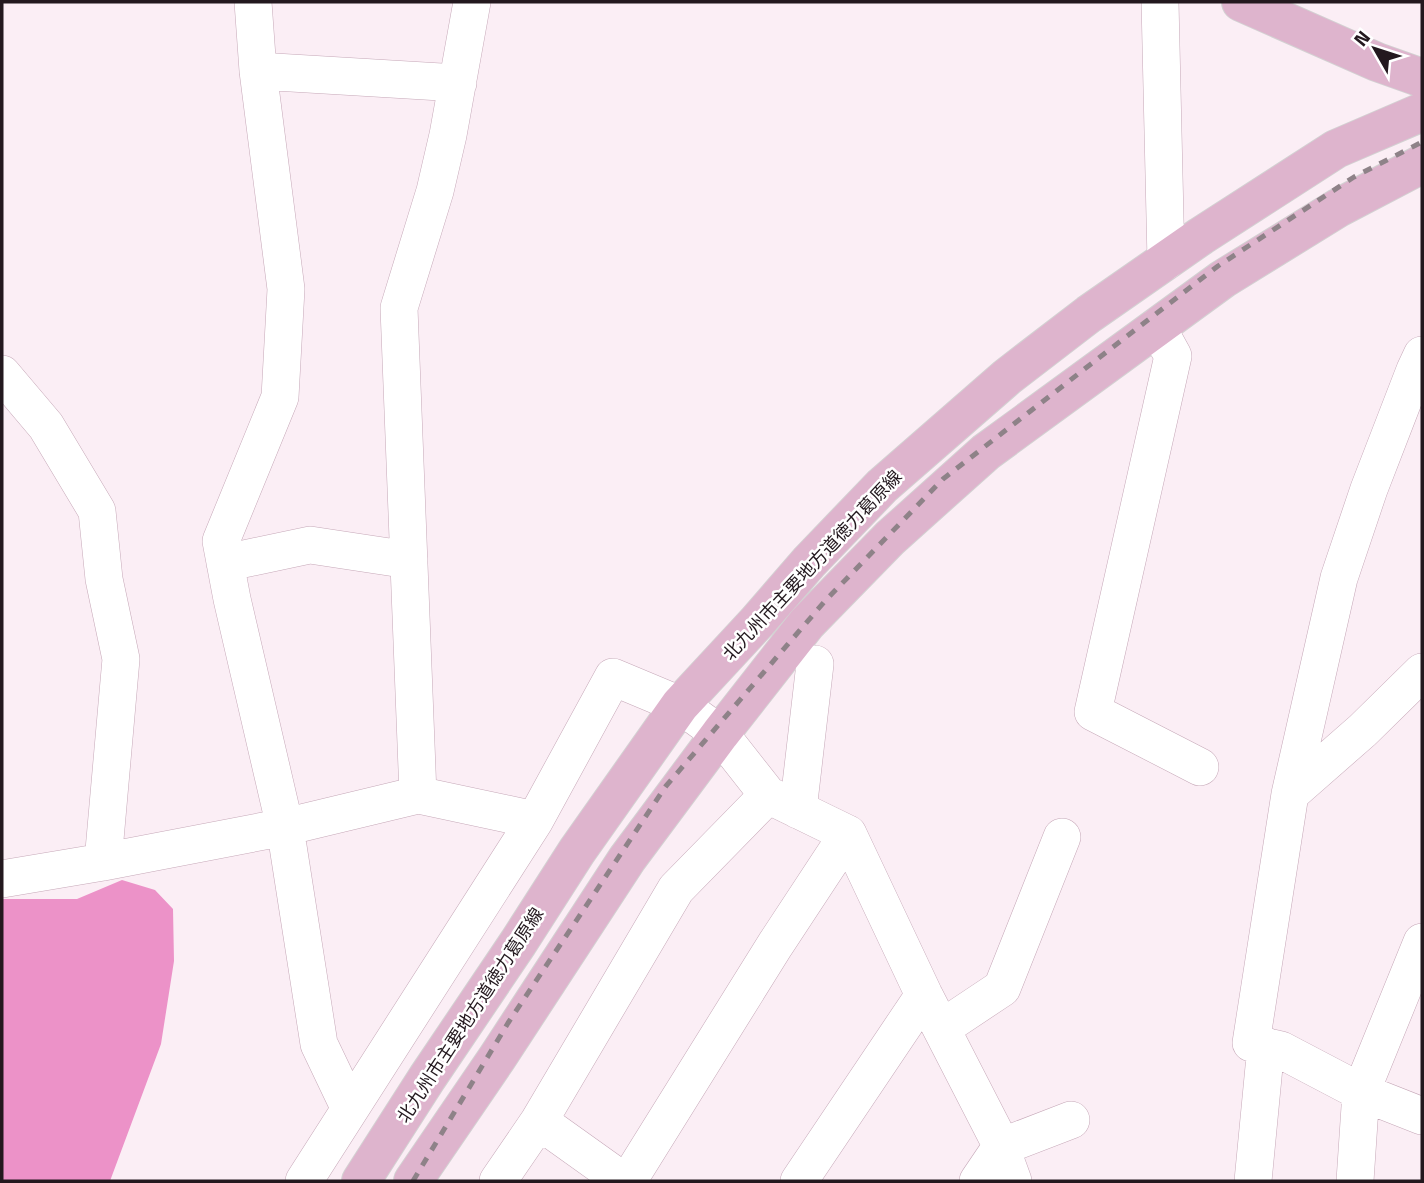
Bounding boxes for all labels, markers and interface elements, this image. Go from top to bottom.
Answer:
north arrow [1340,14,1410,84]
text: N [1346,24,1377,52]
street label: 北九州市主要地方道徳力葛原線 [716,464,908,666]
street label: 北九州市主要地方道徳力葛原線 [390,902,550,1128]

